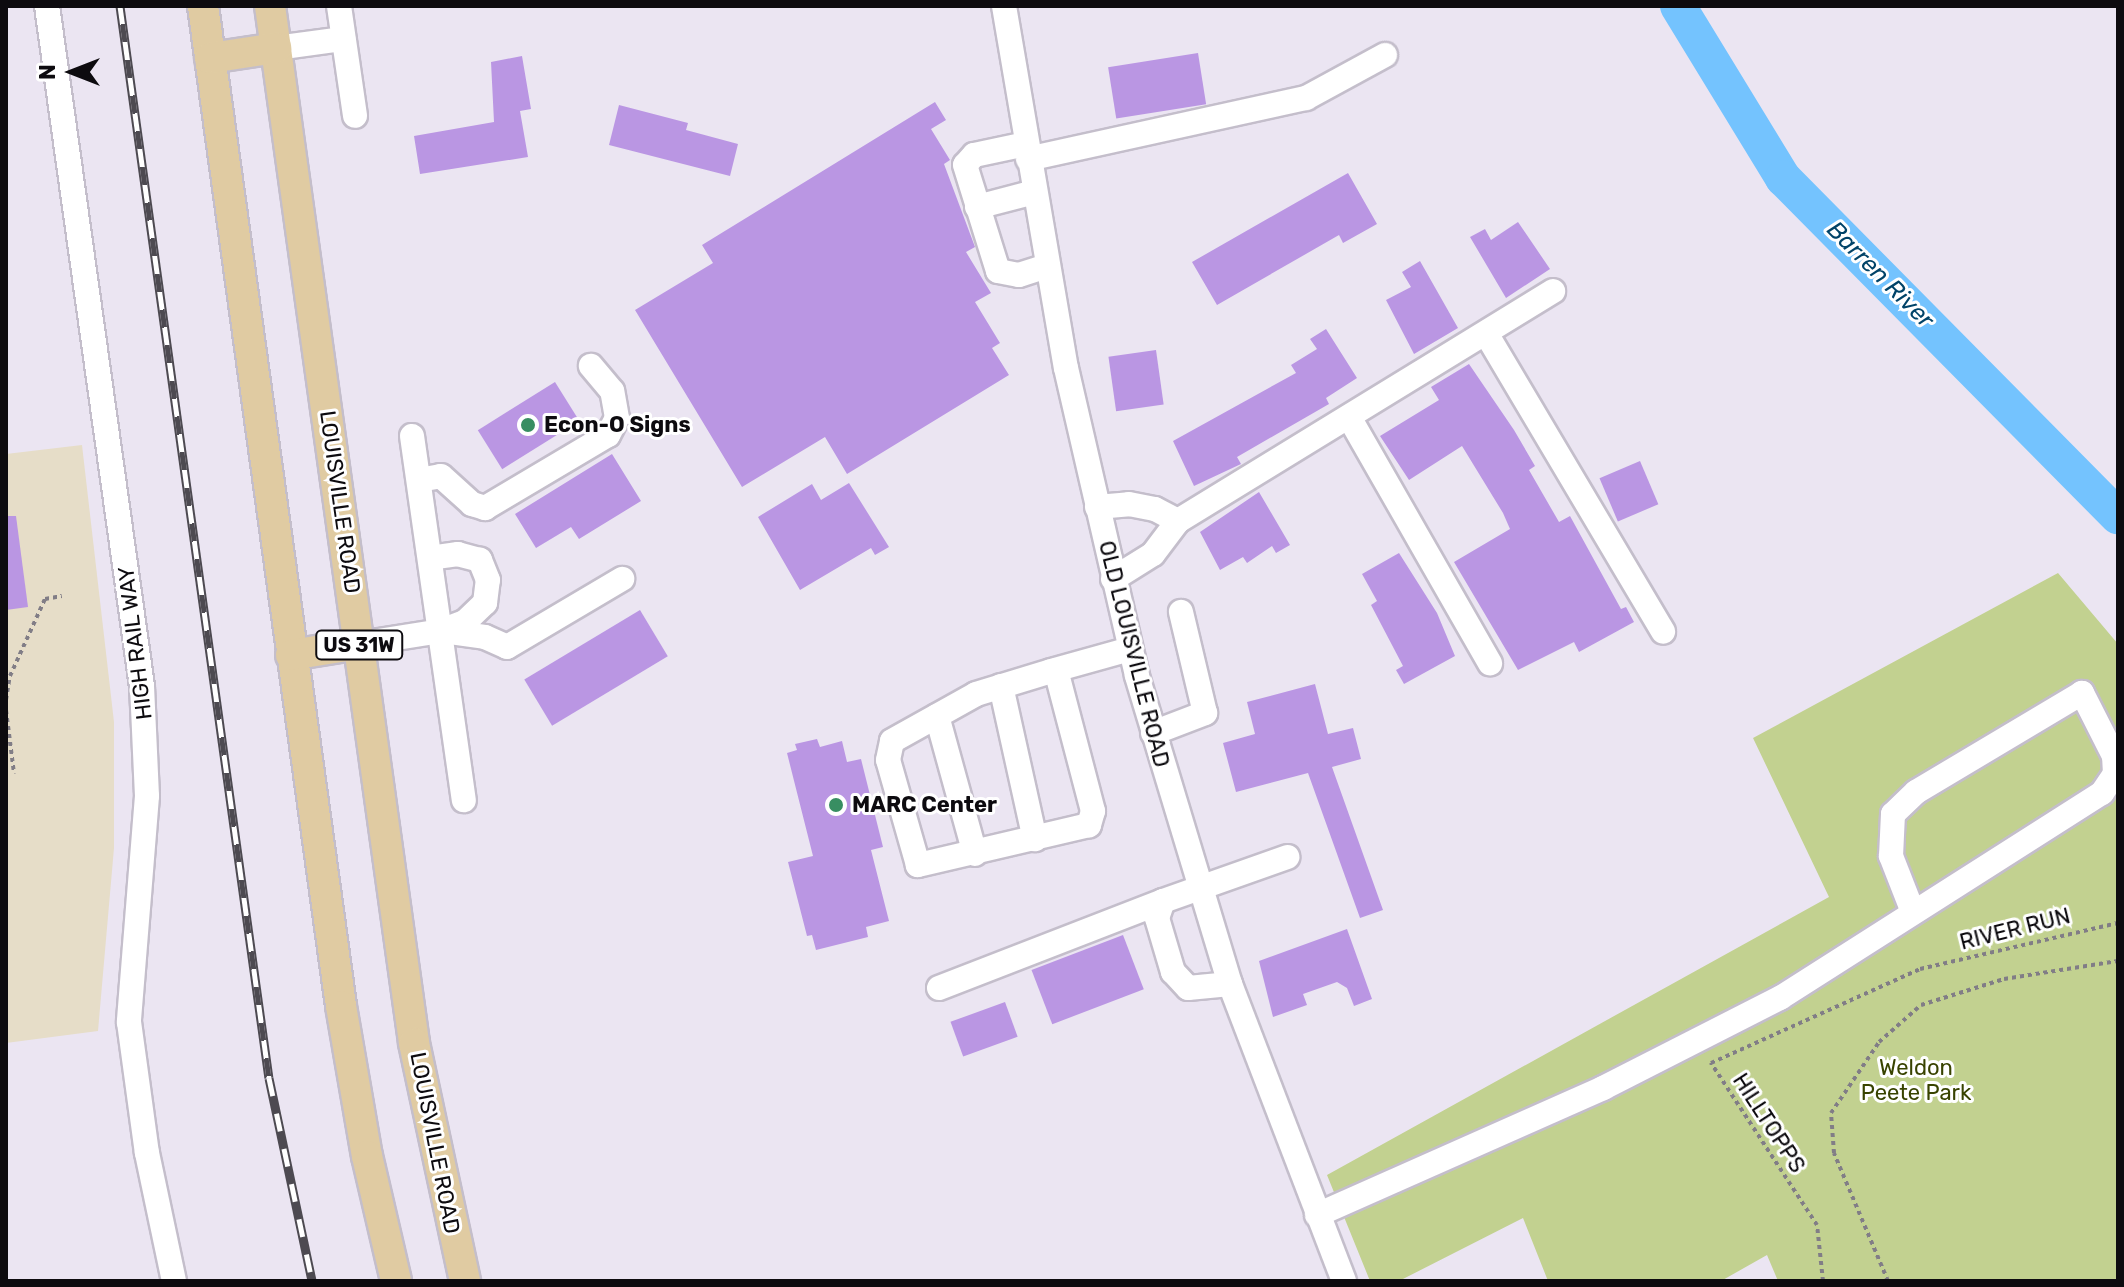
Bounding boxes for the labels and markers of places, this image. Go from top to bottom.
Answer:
place label: Econ-O Signs [544,412,691,438]
marker: Econ-O Signs [519,416,537,434]
place label: MARC Center [852,792,997,818]
marker: MARC Center [827,796,845,814]

